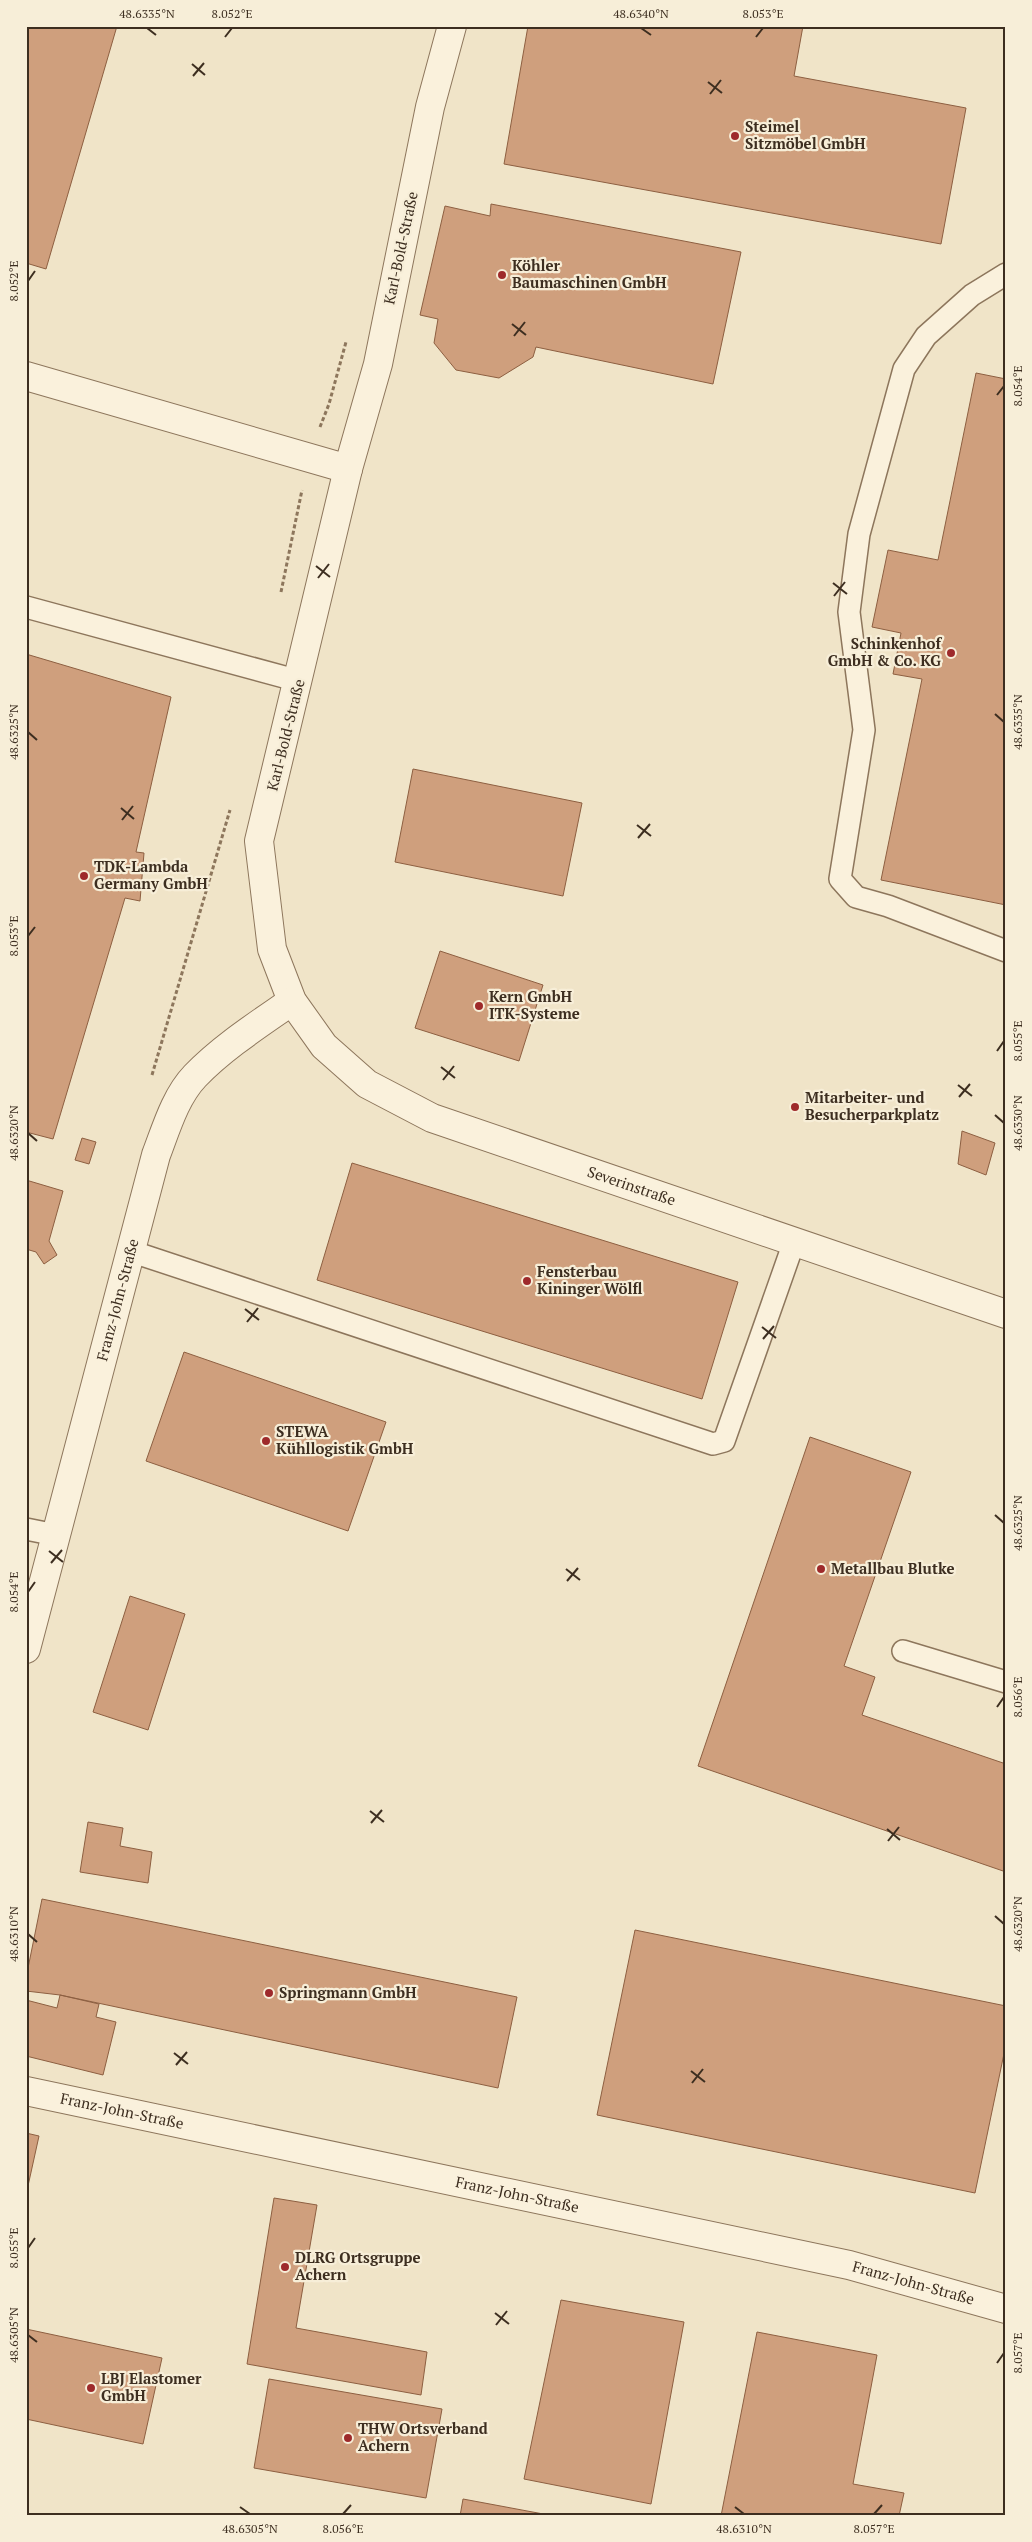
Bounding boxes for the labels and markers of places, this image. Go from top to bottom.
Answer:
place label: Steimel Sitzmöbel GmbH [745,116,866,153]
marker: Steimel Sitzmöbel GmbH [729,130,741,142]
place label: Köhler Baumaschinen GmbH [512,255,667,292]
marker: Köhler Baumaschinen GmbH [496,269,508,281]
place label: Schinkenhof GmbH & Co. KG [828,633,942,670]
marker: Schinkenhof GmbH & Co. KG [945,647,957,659]
place label: TDK-Lambda Germany GmbH [94,856,208,893]
marker: TDK-Lambda Germany GmbH [78,870,90,882]
place label: Kern GmbH ITK-Systeme [489,986,580,1023]
marker: Kern GmbH ITK-Systeme [473,1000,485,1012]
place label: Mitarbeiter- und Besucherparkplatz [805,1087,939,1124]
marker: Mitarbeiter- und Besucherparkplatz [789,1101,801,1113]
place label: Fensterbau Kininger Wölfl [537,1261,642,1298]
marker: Fensterbau Kininger Wölfl [521,1275,533,1287]
place label: STEWA Kühllogistik GmbH [276,1421,414,1458]
marker: STEWA Kühllogistik GmbH [260,1435,272,1447]
place label: Metallbau Blutke [831,1558,954,1578]
marker: Metallbau Blutke [815,1563,827,1575]
place label: Springmann GmbH [279,1982,417,2002]
marker: Springmann GmbH [263,1987,275,1999]
place label: DLRG Ortsgruppe Achern [295,2247,420,2284]
marker: DLRG Ortsgruppe Achern [279,2261,291,2273]
place label: LBJ Elastomer GmbH [101,2368,202,2405]
marker: LBJ Elastomer GmbH [85,2382,97,2394]
place label: THW Ortsverband Achern [358,2418,488,2455]
marker: THW Ortsverband Achern [342,2432,354,2444]

